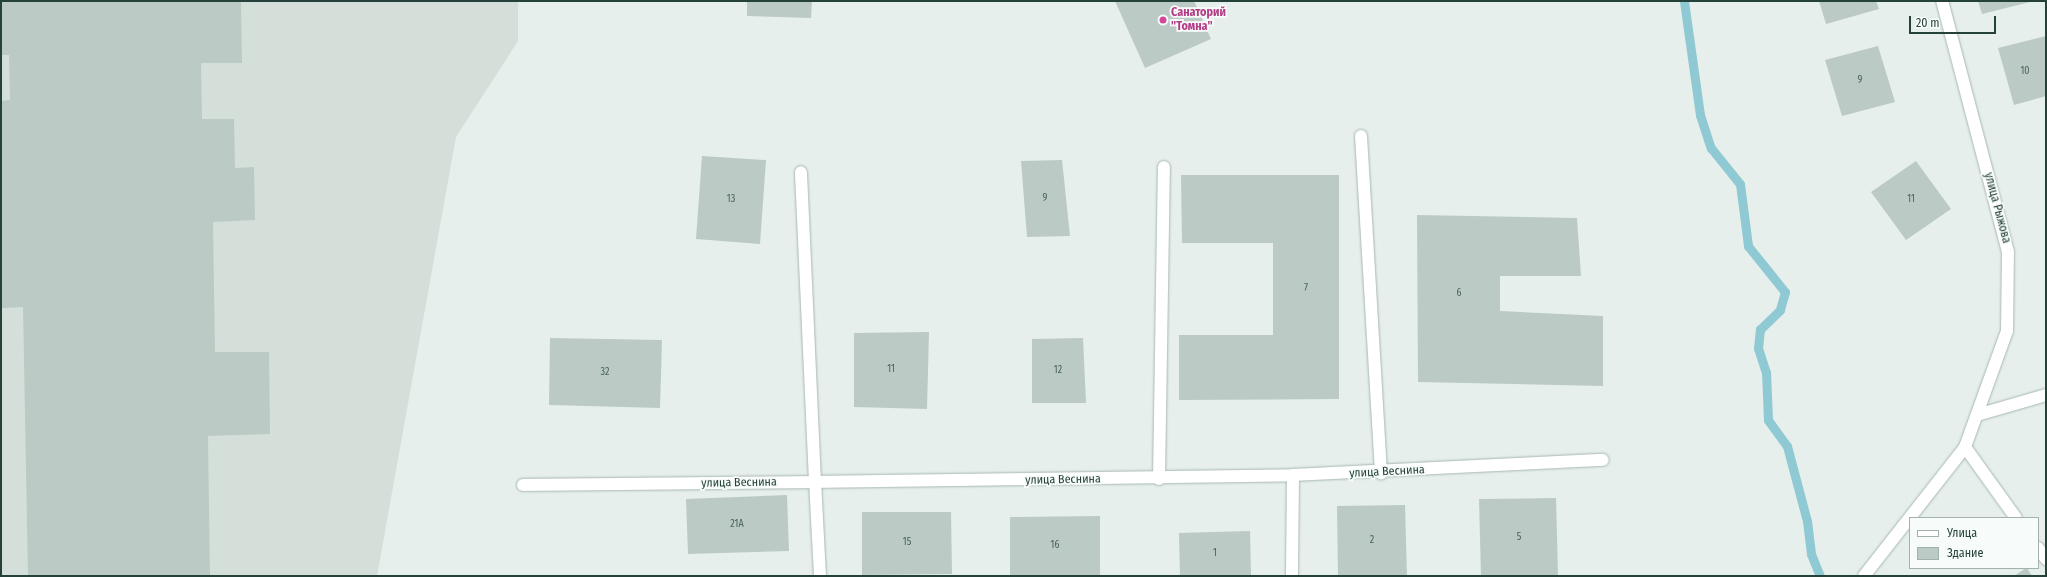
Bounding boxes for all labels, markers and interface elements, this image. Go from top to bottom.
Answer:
place label: Санаторий "Томна" [1171,6,1226,34]
scale bar [1911,8,1998,34]
marker: Санаторий "Томна" [1158,15,1168,25]
text: 20 m [1916,16,1940,30]
house number: 10 [2020,66,2030,78]
house number: 9 [1858,75,1862,87]
street label: улица Рыжова [1981,171,2013,245]
house number: 9 [1043,193,1047,205]
house number: 13 [727,194,735,206]
house number: 11 [1907,194,1915,206]
house number: 7 [1304,283,1308,295]
house number: 6 [1457,288,1461,300]
house number: 11 [887,364,895,376]
house number: 12 [1054,365,1062,377]
house number: 32 [601,367,609,379]
street label: улица Веснина [1349,463,1425,481]
street label: улица Веснина [1025,472,1101,488]
street label: улица Веснина [701,475,777,491]
legend [1909,517,2039,569]
house number: 21А [730,519,744,531]
text: Улица [1947,526,1977,540]
house number: 5 [1517,532,1521,544]
house number: 2 [1370,535,1374,547]
house number: 15 [903,537,911,549]
house number: 16 [1051,540,1059,552]
text: Здание [1947,546,1983,560]
house number: 1 [1213,548,1217,560]

